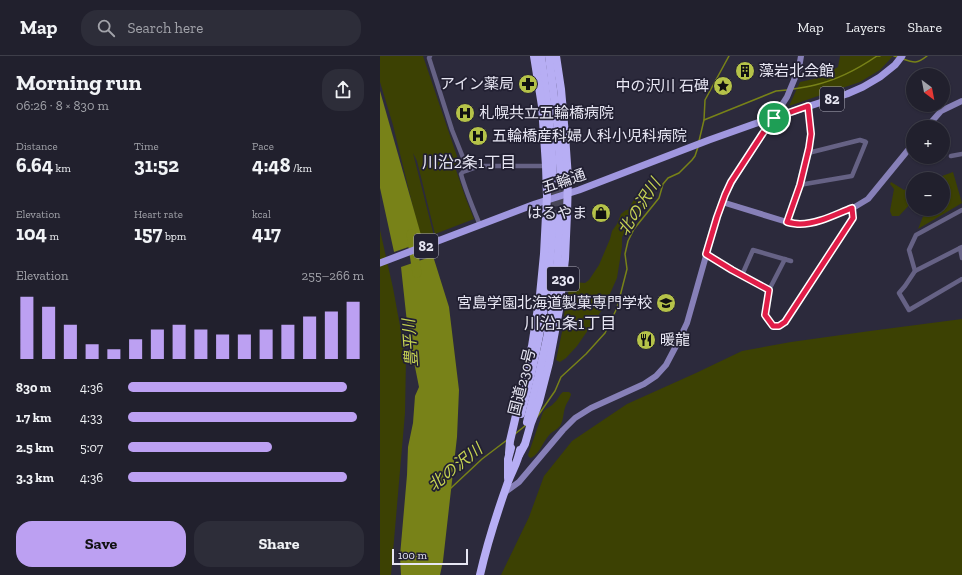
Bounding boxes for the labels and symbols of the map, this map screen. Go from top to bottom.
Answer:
building icon: 藻岩北会館 [734,60,756,82]
place label: 藻岩北会館 [759,62,834,80]
north arrow [906,68,950,112]
pharmacy icon: アイン薬局 [517,73,539,95]
place label: アイン薬局 [440,75,514,93]
place icon: 中の沢川 石碑 [712,75,734,97]
place label: 中の沢川 石碑 [616,77,709,95]
road number: 82 [820,87,844,111]
pin [757,101,791,135]
hospital icon: 札幌共立五輪橋病院 [454,102,476,124]
place label: 札幌共立五輪橋病院 [479,104,614,122]
hospital icon: 五輪橋産科婦人科小児科病院 [467,125,489,147]
place label: 五輪橋産科婦人科小児科病院 [492,127,687,145]
district label: 川沿2条1丁目 [422,153,516,172]
street label: 五輪通 [540,165,588,197]
water label: 北の沢川 [614,173,665,239]
shop icon: はるやま [590,202,612,224]
place label: はるやま [527,204,587,222]
road number: 82 [414,234,438,258]
road number: 230 [547,267,579,291]
school or university icon: 宮島学園北海道製菓専門学校 [655,292,677,314]
place label: 宮島学園北海道製菓専門学校 [457,294,652,312]
district label: 川沿1条1丁目 [524,314,616,333]
water label: 豊平川 [399,316,421,368]
restaurant icon: 暖龍 [635,329,657,351]
place label: 暖龍 [660,331,690,349]
street label: 国道230号 [505,346,539,418]
water label: 北の沢川 [424,438,487,495]
scale bar [392,547,468,566]

